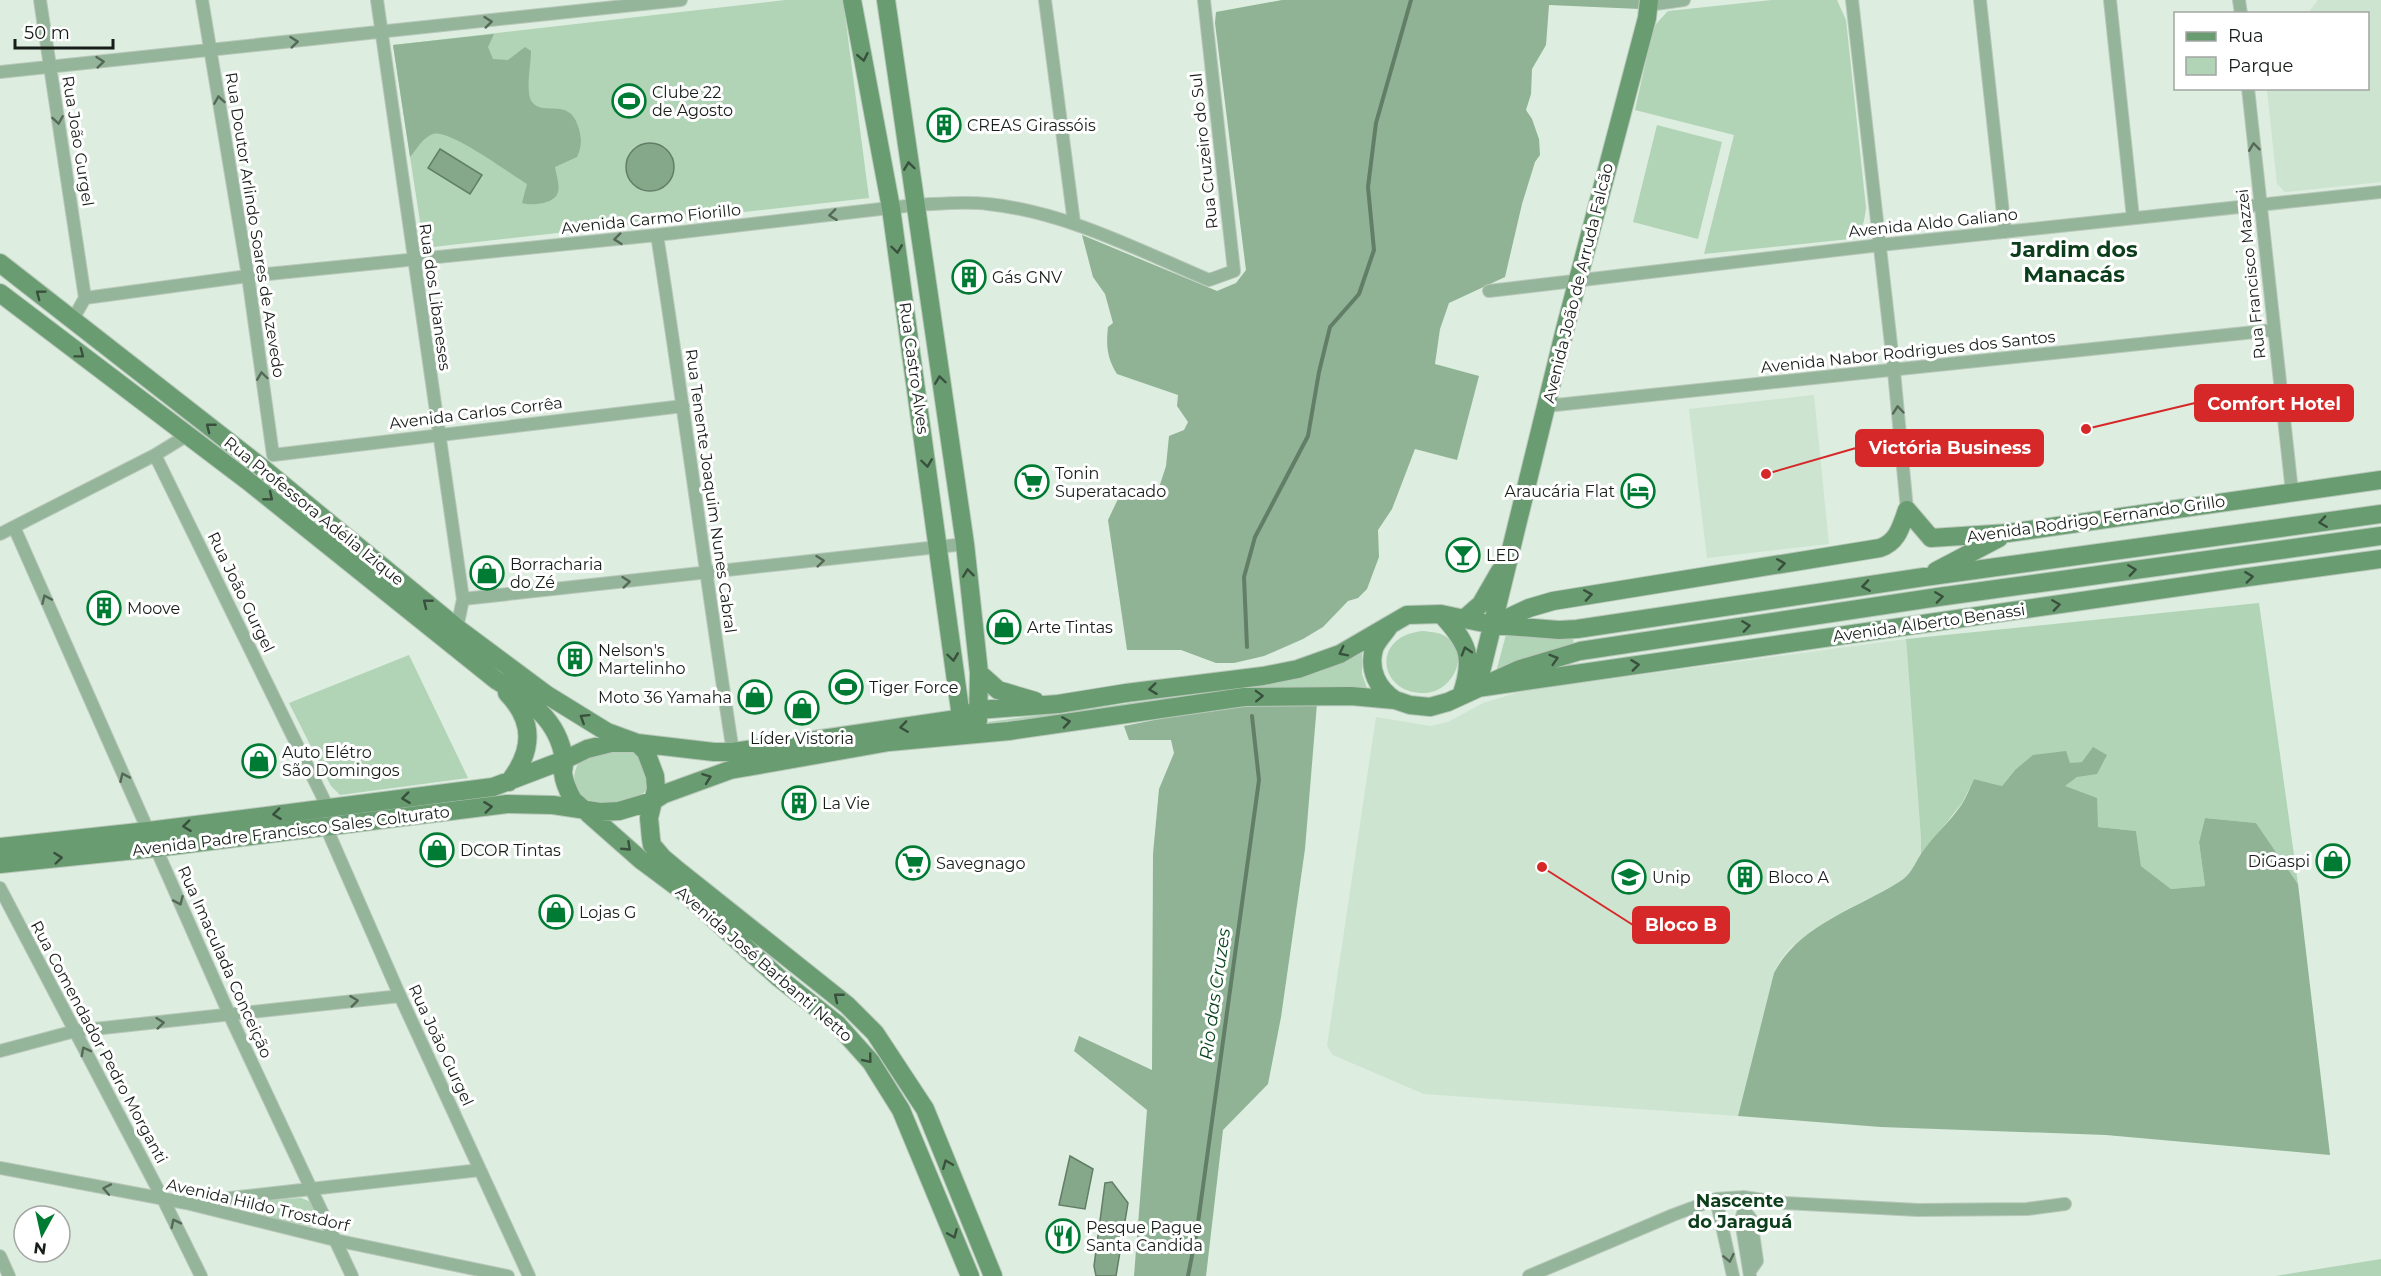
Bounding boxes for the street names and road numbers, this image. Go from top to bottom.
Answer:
street label: Rua Doutor Arlindo Soares de Azevedo [221,71,289,379]
street label: Rua Cruzeiro do Sul [1186,72,1222,230]
street label: Rua João Gurgel [58,74,98,208]
street label: Avenida João de Arruda Falcão [1539,161,1617,405]
street label: Rua Francisco Mazzei [2233,188,2269,360]
street label: Avenida Carmo Fiorillo [560,200,742,238]
street label: Avenida Aldo Galiano [1847,205,2019,241]
street label: Rua dos Libaneses [415,222,455,372]
street label: Rua Castro Alves [895,301,933,435]
street label: Avenida Nabor Rodrigues dos Santos [1760,327,2056,377]
street label: Rua Tenente Joaquim Nunes Cabral [682,348,740,634]
street label: Avenida Carlos Corrêa [388,393,564,433]
street label: Rua Professora Adélia Izique [220,432,408,590]
street label: Avenida Rodrigo Fernando Grillo [1966,491,2226,547]
street label: Rua João Gurgel [204,529,278,655]
street label: Avenida Alberto Benassi [1832,600,2026,646]
street label: Avenida Padre Francisco Sales Colturato [131,802,451,860]
street label: Rua Imaculada Conceição [174,863,276,1061]
street label: Avenida José Barbanti Netto [672,882,856,1046]
street label: Rua Comendador Pedro Morganti [27,917,171,1167]
street label: Rua João Gurgel [405,981,477,1109]
street label: Avenida Hildo Trostdorf [165,1175,352,1235]

